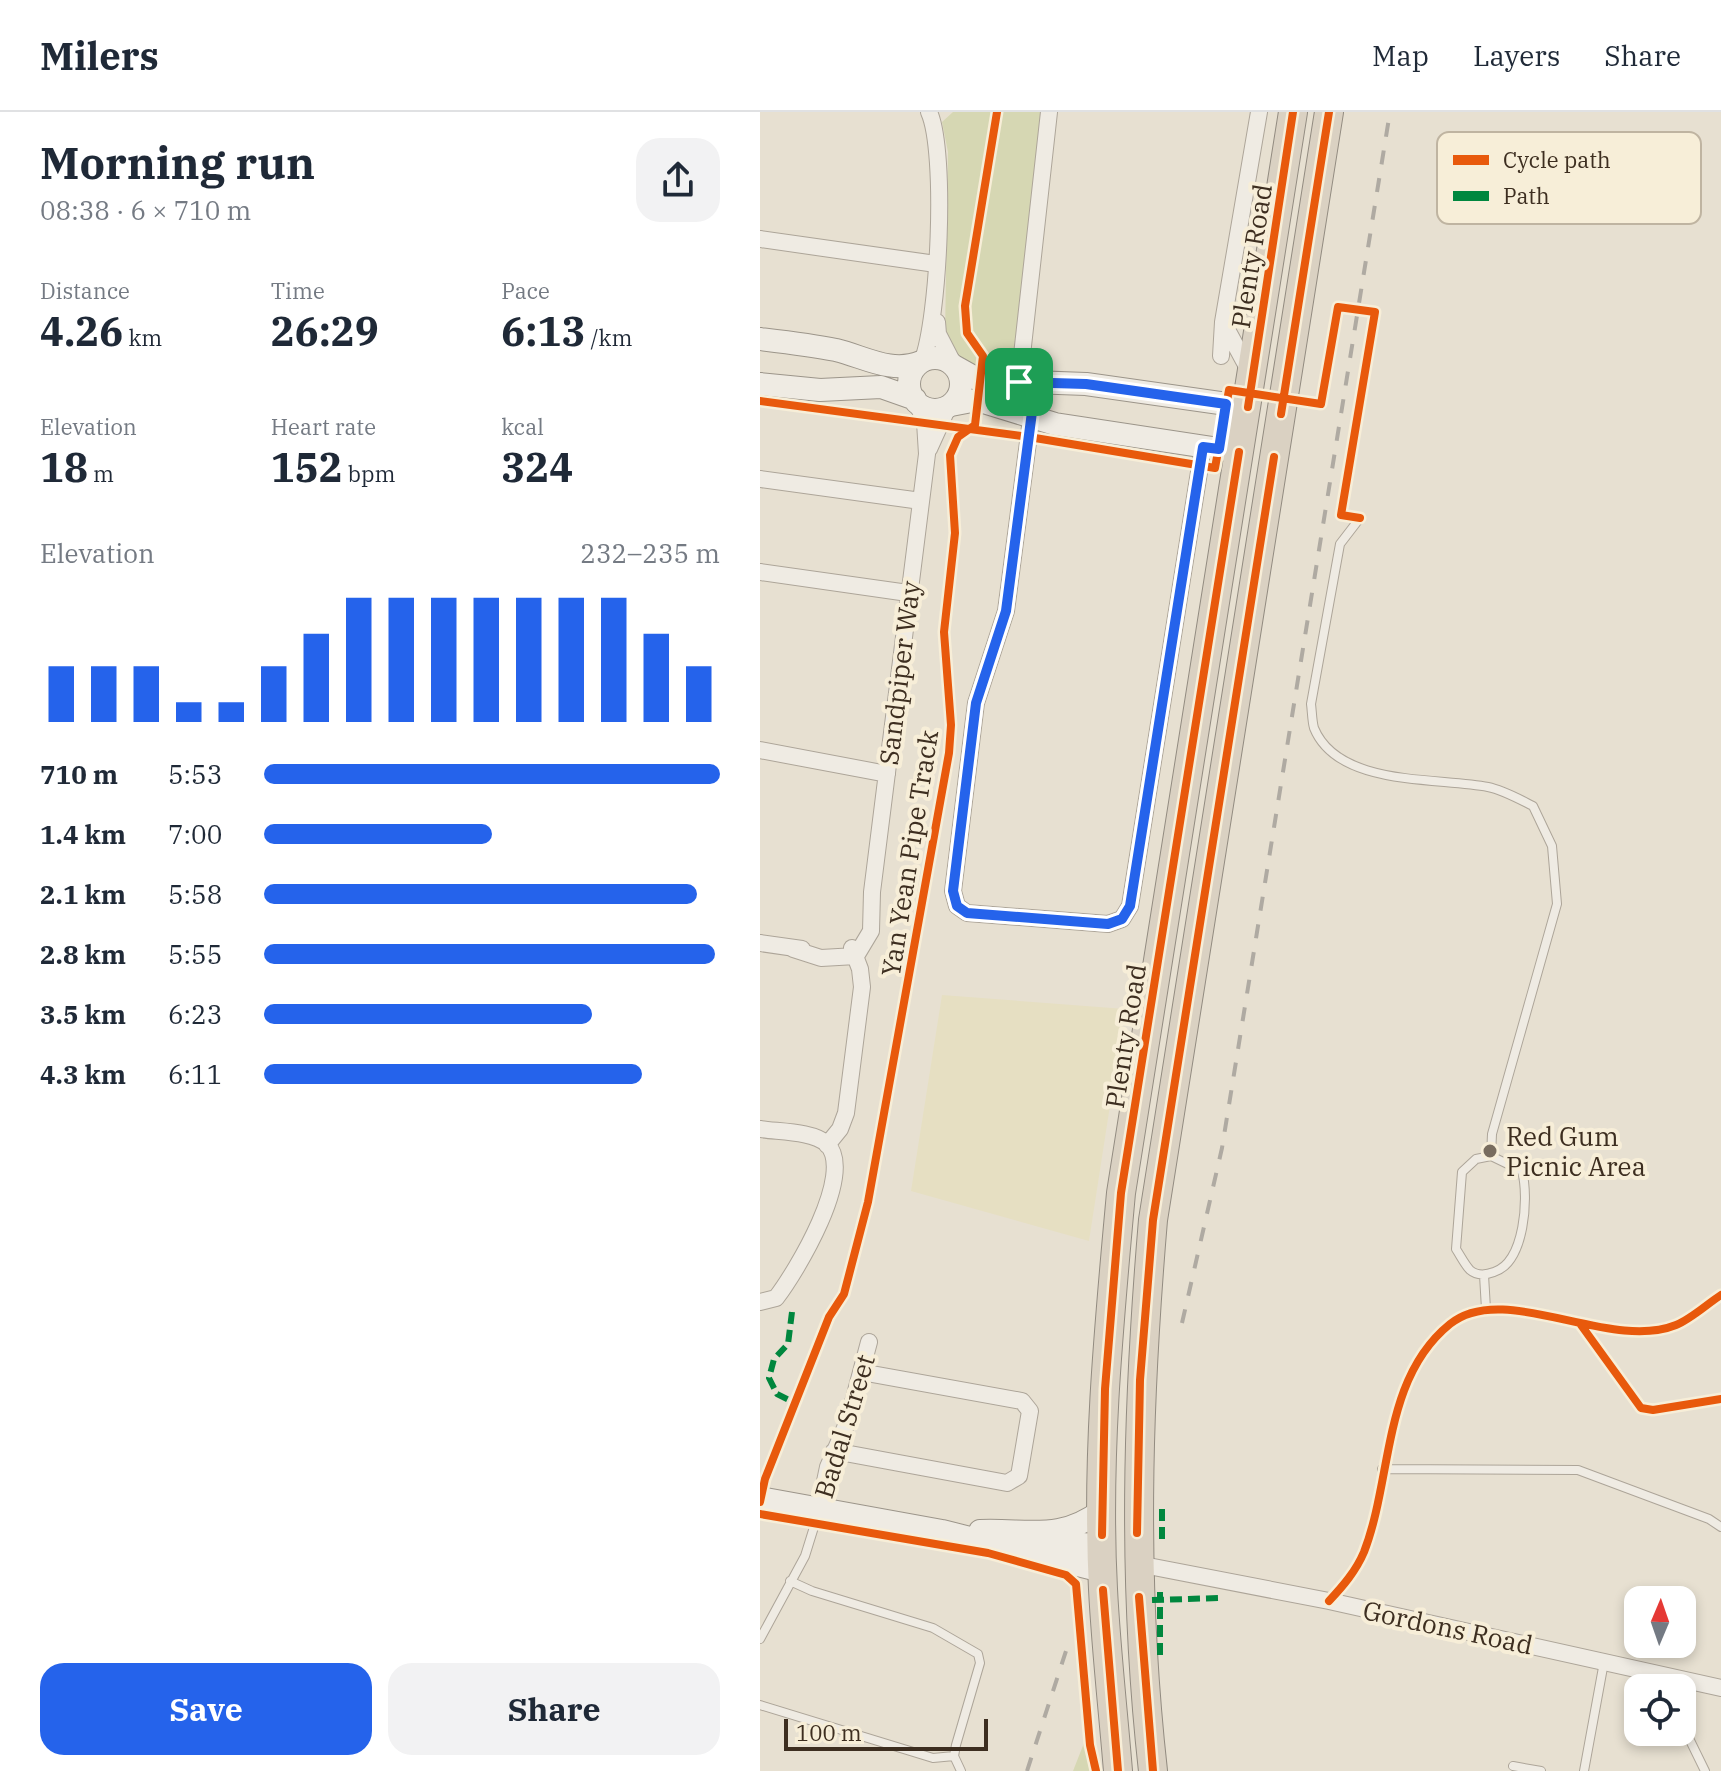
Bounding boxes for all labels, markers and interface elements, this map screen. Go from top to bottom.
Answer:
text: Milers [40,31,159,80]
text: Map [1372,37,1429,74]
text: Layers [1473,37,1560,74]
text: Share [1604,37,1681,74]
legend [1437,132,1701,224]
text: Morning run [40,134,315,191]
button: share [636,138,720,222]
text: Cycle path [1503,145,1611,174]
street label: Plenty Road [1223,181,1279,331]
text: Path [1503,181,1550,210]
text: 08:38 · 6 × 710 m [40,193,251,227]
text: Distance [40,276,130,305]
text: Time [271,276,325,305]
text: Pace [501,276,550,305]
text: 4.26 [40,305,123,357]
text: 26:29 [271,305,379,357]
text: 6:13 [501,305,585,357]
text: km [123,323,162,352]
text: /km [585,323,632,352]
pin [985,348,1053,416]
icon: arrive [997,360,1041,404]
text: Elevation [40,412,137,441]
text: Heart rate [271,412,376,441]
text: kcal [501,412,544,441]
text: 18 [40,441,88,493]
text: 152 [271,441,343,493]
text: 324 [501,441,573,493]
text: m [88,459,114,488]
text: bpm [343,459,395,488]
text: Elevation [40,536,155,570]
text: 232–235 m [580,536,720,570]
street label: Sandpiper Way [871,579,927,767]
street label: Yan Yean Pipe Track [873,728,945,978]
text: 710 m [40,757,118,791]
text: 5:53 [168,757,222,791]
text: 1.4 km [40,817,126,851]
text: 7:00 [168,817,222,851]
text: 2.1 km [40,877,126,911]
text: 5:58 [168,877,222,911]
text: 2.8 km [40,937,126,971]
text: 5:55 [168,937,222,971]
street label: Plenty Road [1097,961,1153,1111]
text: 3.5 km [40,997,126,1031]
text: 6:23 [168,997,222,1031]
text: 4.3 km [40,1057,126,1091]
text: 6:11 [168,1057,222,1091]
place label: Red Gum Picnic Area [1506,1119,1646,1183]
marker: Red Gum Picnic Area [1481,1142,1499,1160]
street label: Badal Street [806,1350,882,1502]
north arrow [1624,1586,1696,1658]
map controls [1624,1586,1696,1746]
street label: Gordons Road [1360,1592,1536,1662]
button: Save [40,1663,372,1755]
button: Share [388,1663,720,1755]
button: locate [1624,1674,1696,1746]
scale bar [784,1715,988,1751]
text: 100 m [796,1718,862,1747]

